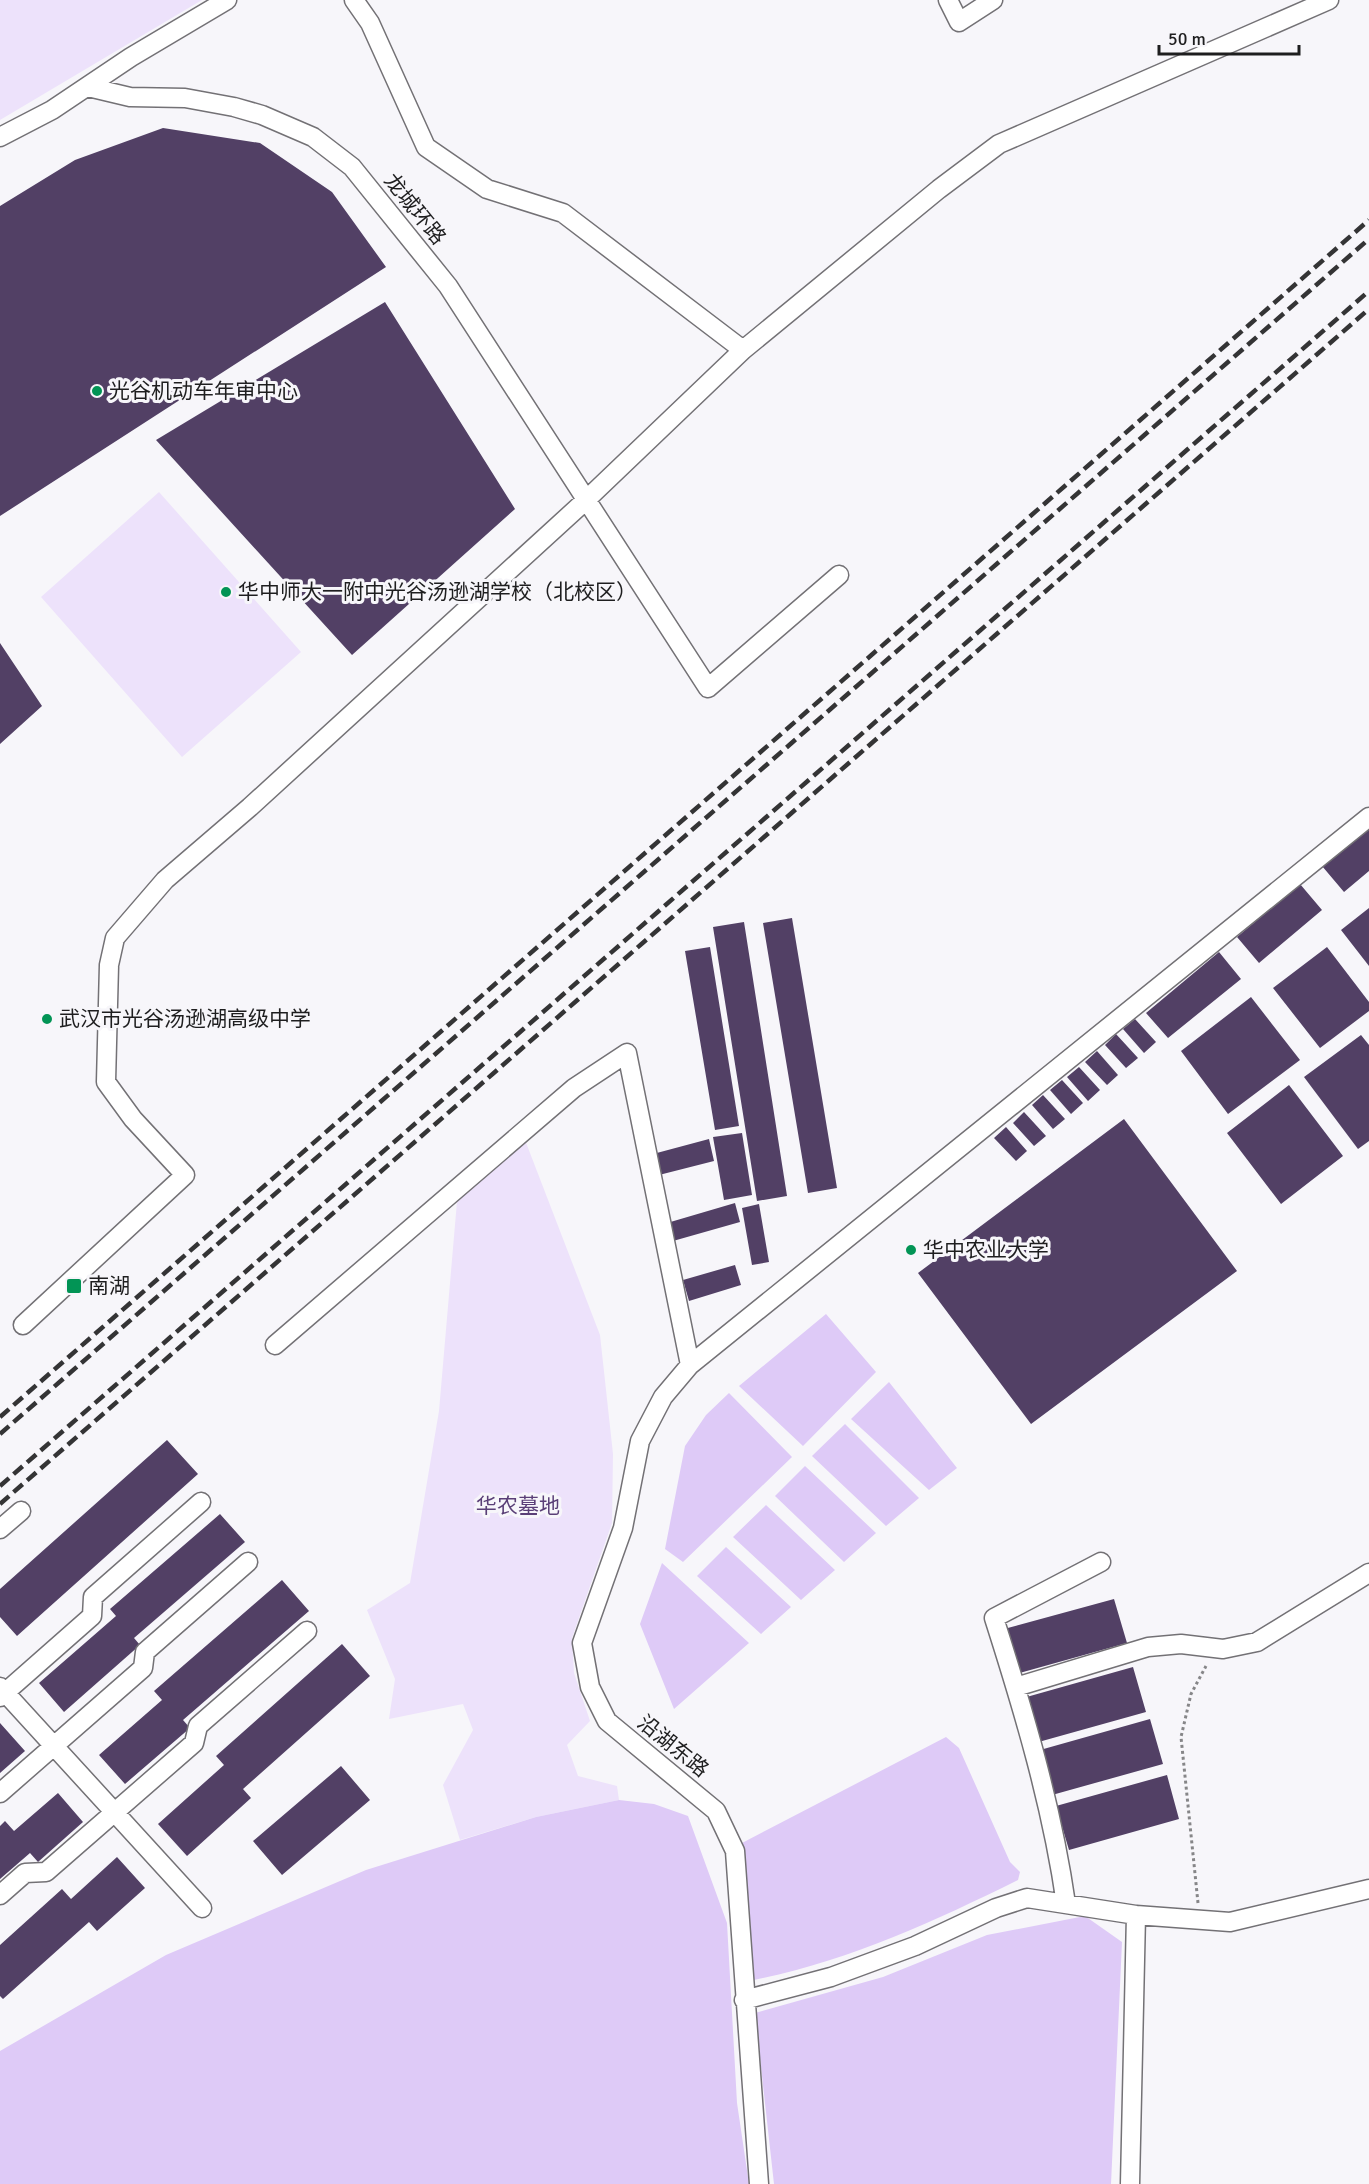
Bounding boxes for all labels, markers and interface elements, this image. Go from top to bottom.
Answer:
scale bar [1159,18,1298,56]
text: 50 m [1168,28,1206,50]
street label: 龙城环路 [378,168,452,250]
place label: 光谷机动车年审中心 [109,378,298,404]
marker: 光谷机动车年审中心 [90,384,104,398]
place label: 华中师大一附中光谷汤逊湖学校（北校区） [238,579,637,605]
marker: 华中师大一附中光谷汤逊湖学校（北校区） [219,585,233,599]
place label: 武汉市光谷汤逊湖高级中学 [59,1006,311,1032]
marker: 武汉市光谷汤逊湖高级中学 [40,1012,54,1026]
place label: 华中农业大学 [923,1237,1049,1263]
marker: 华中农业大学 [904,1243,918,1257]
place label: 南湖 [88,1273,130,1299]
marker: 南湖 [65,1277,83,1295]
park label: 华农墓地 [476,1493,560,1519]
street label: 沿湖东路 [632,1709,714,1783]

